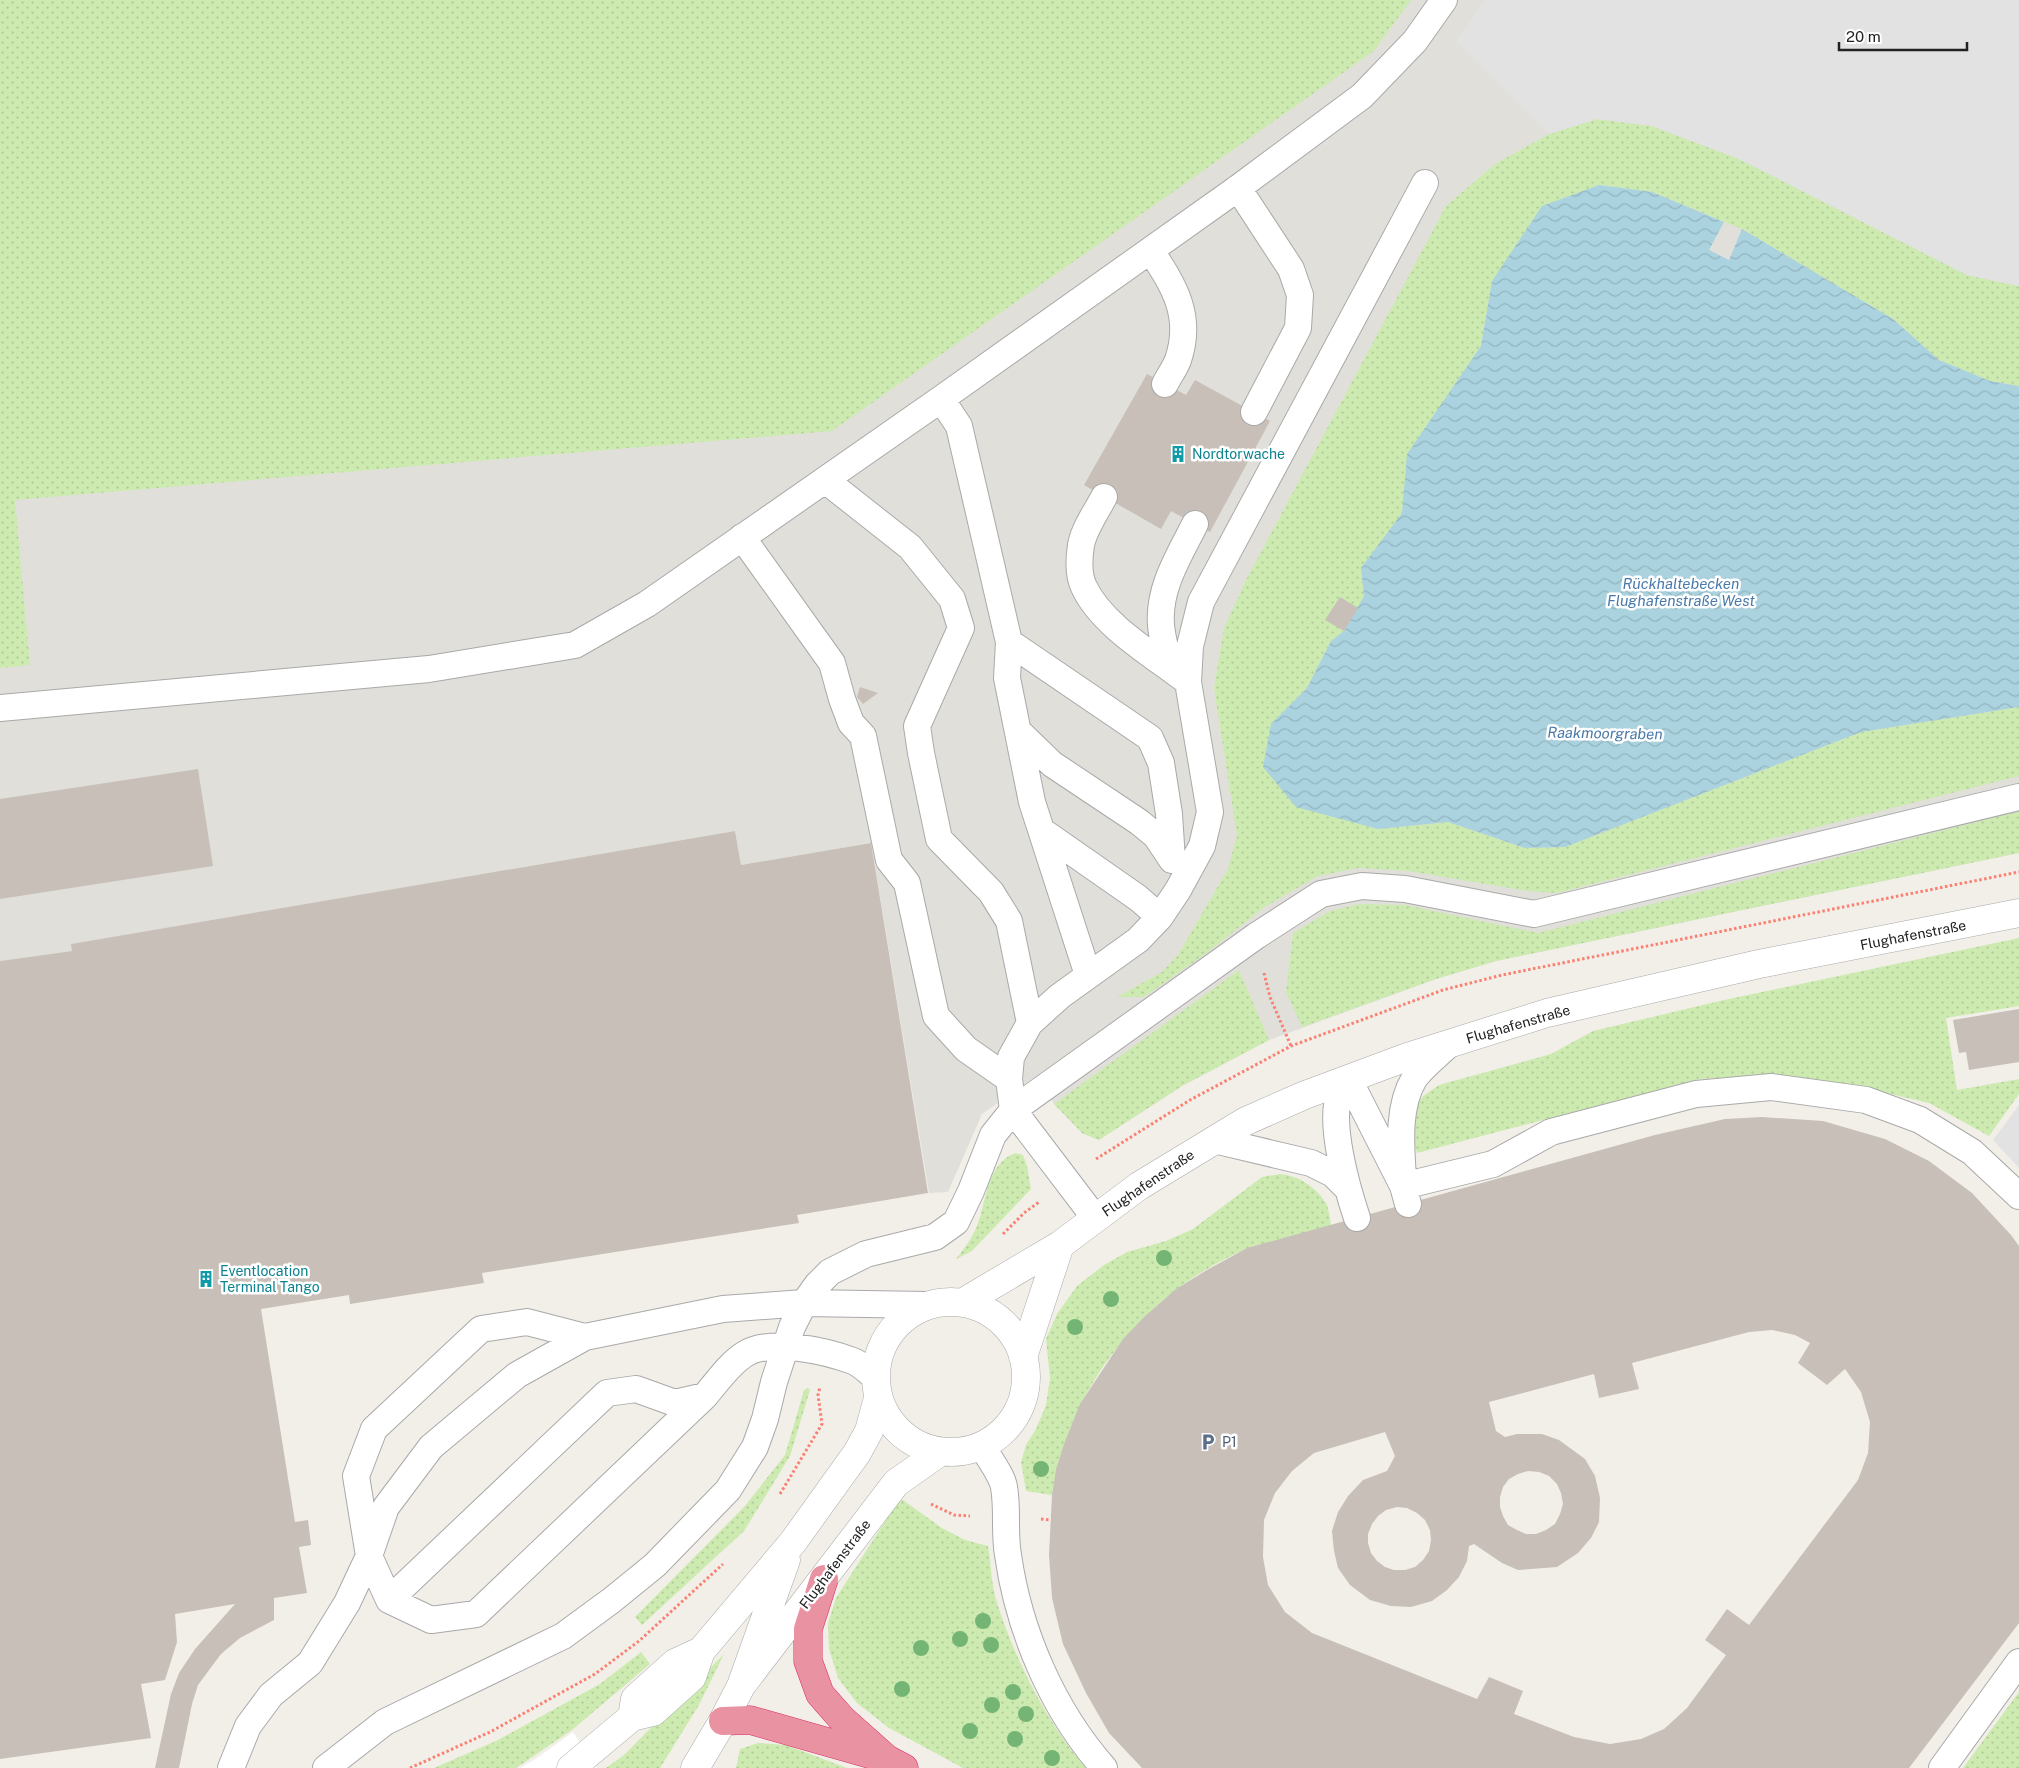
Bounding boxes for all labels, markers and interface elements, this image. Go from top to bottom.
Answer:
scale bar [1839,20,1966,52]
text: 20 m [1846,28,1881,45]
building icon: Nordtorwache [1168,444,1188,464]
place label: Nordtorwache [1192,446,1285,462]
water label: Rückhaltebecken Flughafenstraße West [1607,575,1755,609]
water label: Raakmoorgraben [1547,723,1663,743]
street label: Flughafenstraße [1859,917,1967,953]
street label: Flughafenstraße [1464,1001,1572,1047]
street label: Flughafenstraße [1099,1146,1197,1220]
place label: Eventlocation Terminal Tango [220,1263,320,1295]
building icon: Eventlocation Terminal Tango [196,1269,216,1289]
parking icon: P1 [1198,1432,1218,1452]
place label: P1 [1222,1434,1237,1450]
street label: Flughafenstraße [796,1516,874,1612]

